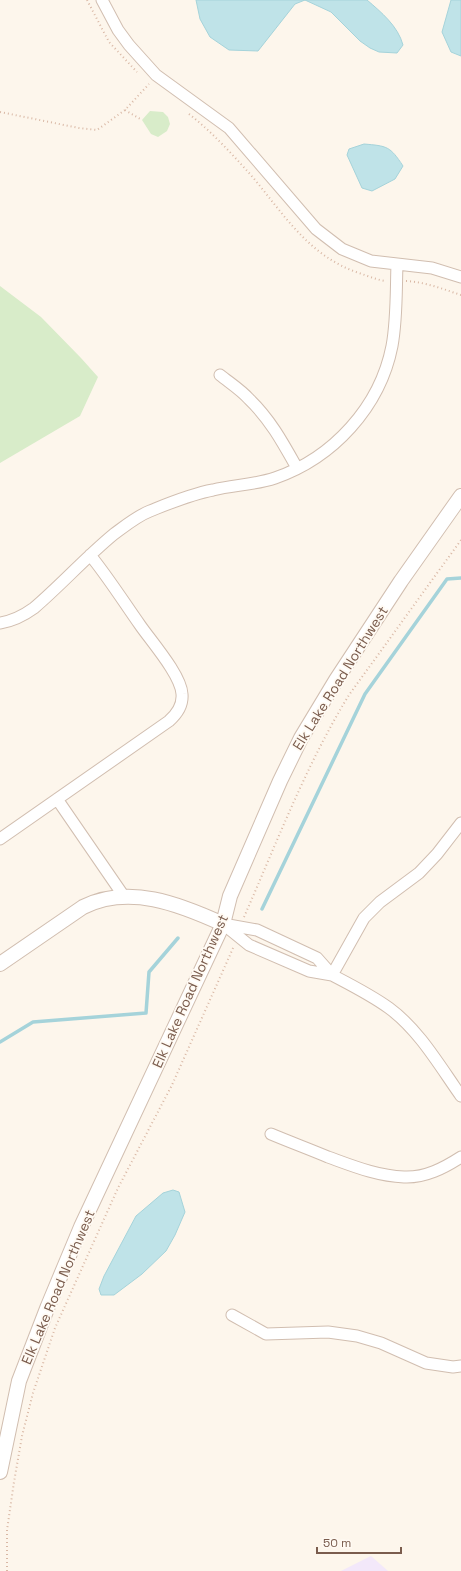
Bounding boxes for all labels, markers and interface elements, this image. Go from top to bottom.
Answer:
street label: Elk Lake Road Northwest [288,603,392,753]
street label: Elk Lake Road Northwest [148,911,232,1071]
street label: Elk Lake Road Northwest [17,1207,99,1367]
scale bar [317,1529,401,1555]
text: 50 m [323,1535,351,1551]

